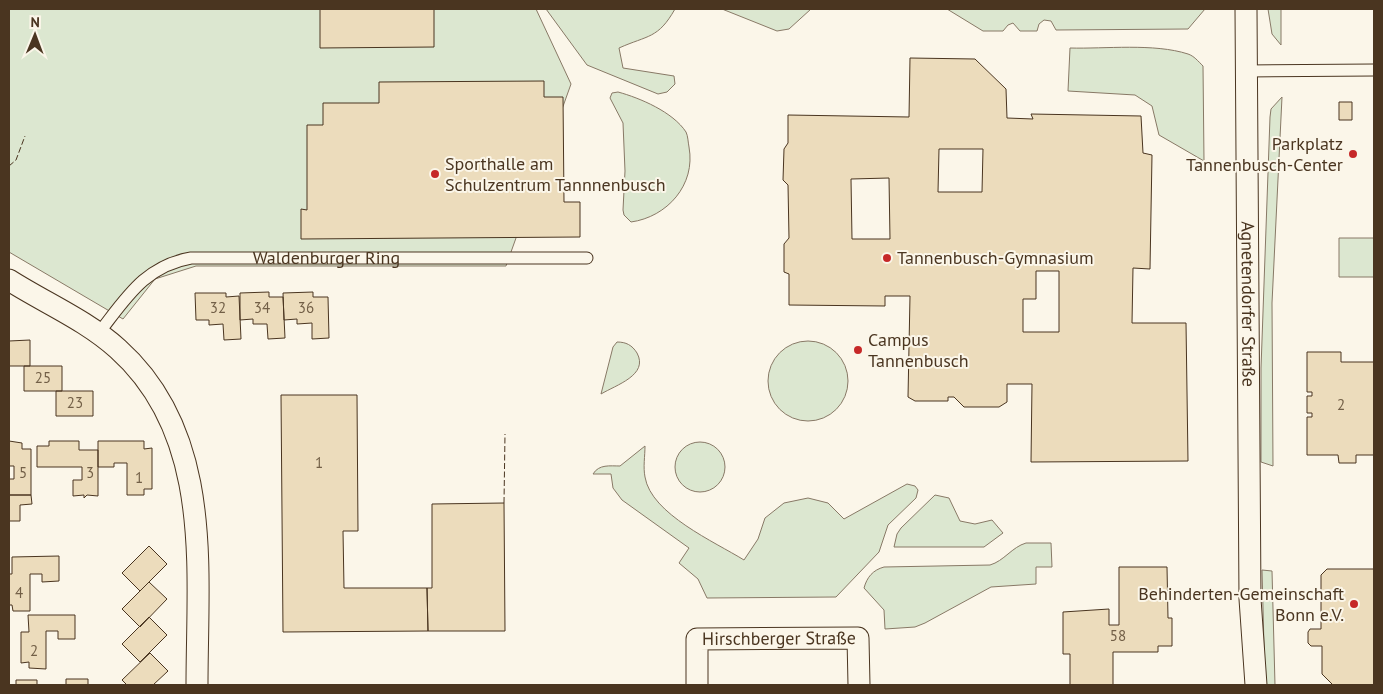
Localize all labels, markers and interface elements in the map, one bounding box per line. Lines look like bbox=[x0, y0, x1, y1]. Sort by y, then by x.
north arrow bbox=[10, 10, 60, 60]
text: N bbox=[30, 13, 40, 31]
place label: Parkplatz Tannenbusch-Center bbox=[1186, 132, 1343, 176]
marker: Parkplatz Tannenbusch-Center bbox=[1347, 148, 1359, 160]
place label: Sporthalle am Schulzentrum Tannnenbusch bbox=[445, 152, 666, 196]
marker: Sporthalle am Schulzentrum Tannnenbusch bbox=[429, 168, 441, 180]
street label: Agnetendorfer Straße bbox=[1236, 221, 1261, 387]
street label: Waldenburger Ring bbox=[253, 246, 400, 269]
place label: Tannenbusch-Gymnasium bbox=[897, 246, 1094, 269]
marker: Tannenbusch-Gymnasium bbox=[881, 252, 893, 264]
house number: 32 bbox=[210, 298, 226, 317]
house number: 34 bbox=[254, 298, 270, 317]
house number: 36 bbox=[298, 298, 314, 317]
place label: Campus Tannenbusch bbox=[868, 328, 969, 372]
marker: Campus Tannenbusch bbox=[852, 344, 864, 356]
house number: 25 bbox=[35, 368, 51, 387]
house number: 23 bbox=[67, 393, 83, 412]
house number: 2 bbox=[1337, 395, 1345, 414]
house number: 1 bbox=[315, 453, 323, 472]
house number: 5 bbox=[19, 463, 27, 482]
house number: 3 bbox=[86, 463, 94, 482]
house number: 1 bbox=[135, 468, 143, 487]
place label: Behinderten-Gemeinschaft Bonn e.V. bbox=[1138, 582, 1344, 626]
house number: 4 bbox=[15, 583, 23, 602]
marker: Behinderten-Gemeinschaft Bonn e.V. bbox=[1348, 598, 1360, 610]
street label: Hirschberger Straße bbox=[702, 626, 856, 650]
house number: 58 bbox=[1110, 626, 1126, 645]
house number: 2 bbox=[30, 641, 38, 660]

